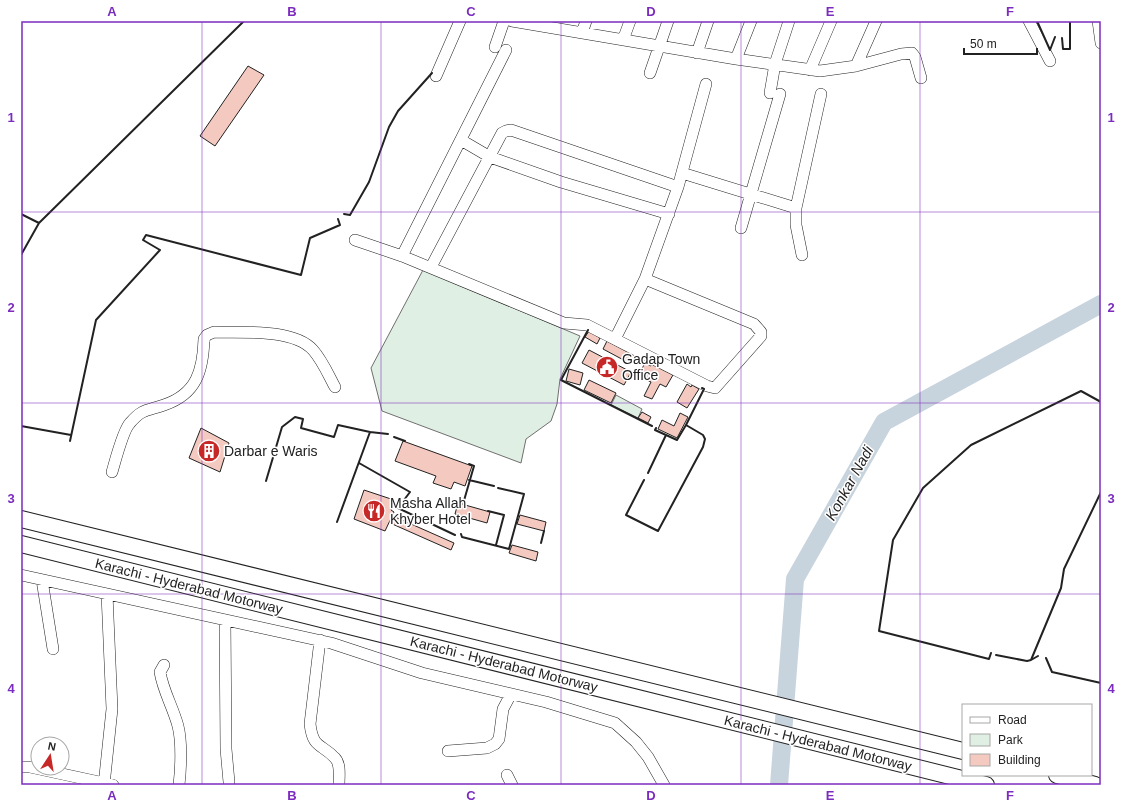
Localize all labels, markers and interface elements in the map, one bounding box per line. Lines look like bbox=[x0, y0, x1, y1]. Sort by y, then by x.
text: A bbox=[107, 4, 117, 19]
text: B bbox=[287, 4, 297, 19]
text: C bbox=[466, 4, 476, 19]
text: D bbox=[646, 4, 656, 19]
text: E bbox=[826, 4, 835, 19]
text: F bbox=[1006, 4, 1014, 19]
scale bar bbox=[964, 30, 1037, 56]
text: 50 m bbox=[970, 37, 997, 51]
text: 1 bbox=[7, 110, 15, 125]
text: 1 bbox=[1107, 110, 1115, 125]
text: 2 bbox=[7, 300, 15, 315]
text: 2 bbox=[1107, 300, 1115, 315]
place label: Gadap Town Office bbox=[622, 351, 700, 383]
public building icon: Gadap Town Office bbox=[594, 354, 620, 380]
building icon: Darbar e Waris bbox=[196, 438, 222, 464]
water label: Konkar Nadi bbox=[822, 442, 877, 523]
place label: Darbar e Waris bbox=[224, 443, 318, 459]
text: 3 bbox=[7, 491, 15, 506]
text: 3 bbox=[1107, 491, 1115, 506]
place label: Masha Allah Khyber Hotel bbox=[390, 495, 471, 527]
restaurant icon: Masha Allah Khyber Hotel bbox=[361, 498, 387, 524]
street label: Karachi - Hyderabad Motorway bbox=[93, 555, 285, 617]
street label: Karachi - Hyderabad Motorway bbox=[408, 633, 600, 695]
text: 4 bbox=[7, 681, 15, 696]
text: 4 bbox=[1107, 681, 1115, 696]
legend bbox=[962, 704, 1092, 776]
street label: Karachi - Hyderabad Motorway bbox=[722, 712, 914, 774]
text: Road bbox=[998, 713, 1027, 727]
text: Park bbox=[998, 733, 1024, 747]
north arrow bbox=[30, 736, 70, 776]
text: N bbox=[47, 740, 57, 753]
text: Building bbox=[998, 753, 1041, 767]
text: A bbox=[107, 788, 117, 803]
text: B bbox=[287, 788, 297, 803]
text: C bbox=[466, 788, 476, 803]
text: D bbox=[646, 788, 656, 803]
text: E bbox=[826, 788, 835, 803]
text: F bbox=[1006, 788, 1014, 803]

